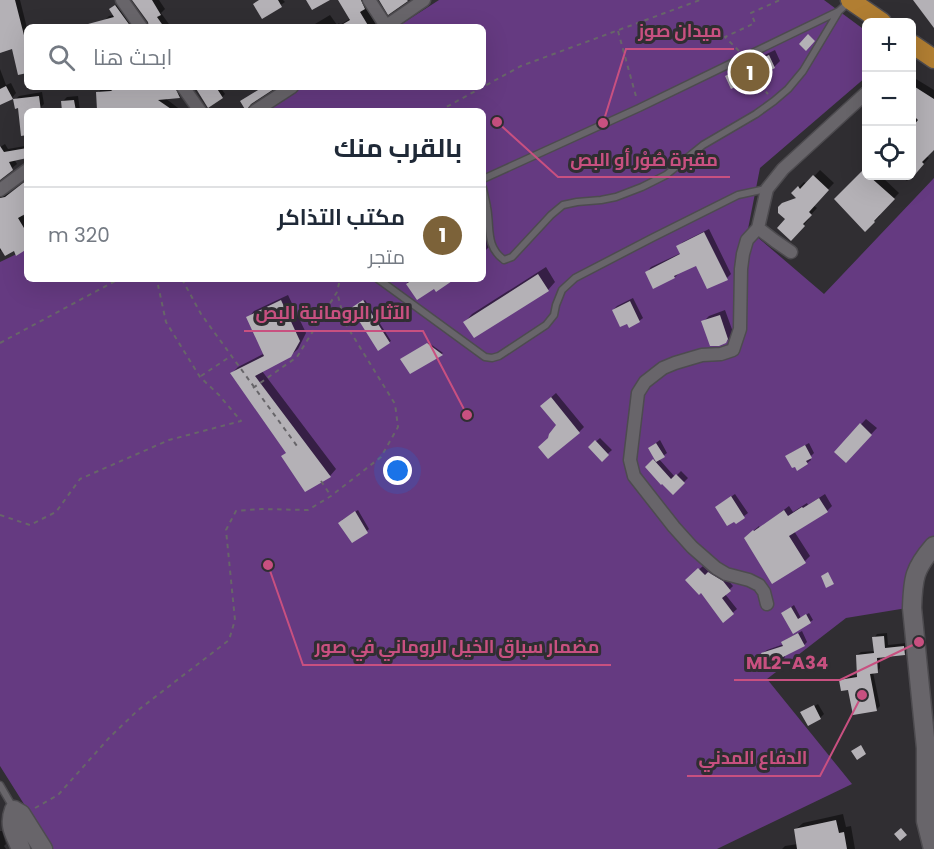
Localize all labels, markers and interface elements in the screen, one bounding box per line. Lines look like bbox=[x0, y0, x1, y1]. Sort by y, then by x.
callout: ميدان صوز bbox=[626, 13, 734, 49]
text: ميدان صوز bbox=[637, 18, 722, 43]
map controls bbox=[862, 18, 916, 180]
button: + bbox=[862, 18, 916, 72]
search box bbox=[24, 24, 486, 90]
icon: search bbox=[45, 41, 78, 74]
text: ابحث هنا bbox=[93, 42, 172, 73]
pin: 1 bbox=[730, 50, 770, 94]
button: − bbox=[862, 72, 916, 126]
button: locate bbox=[862, 126, 916, 180]
text: بالقرب منك bbox=[334, 130, 462, 166]
callout: مقبرة صُوْر أو البص bbox=[558, 141, 730, 177]
text: مقبرة صُوْر أو البص bbox=[570, 147, 718, 172]
text: مكتب التذاكر bbox=[277, 202, 405, 233]
text: 320 m bbox=[48, 221, 110, 249]
text: 1 bbox=[439, 221, 446, 249]
text: متجر bbox=[368, 243, 405, 271]
callout: الآثار الرومانية البص bbox=[244, 295, 423, 331]
text: الآثار الرومانية البص bbox=[256, 300, 410, 325]
your location bbox=[383, 456, 412, 485]
callout: مضمار سباق الخيل الروماني في صور bbox=[303, 629, 611, 665]
text: مضمار سباق الخيل الروماني في صور bbox=[314, 634, 599, 662]
callout: ML2-A34 bbox=[734, 644, 840, 680]
text: ML2-A34 bbox=[746, 650, 828, 675]
callout: الدفاع المدني bbox=[687, 740, 820, 776]
text: الدفاع المدني bbox=[699, 745, 808, 773]

